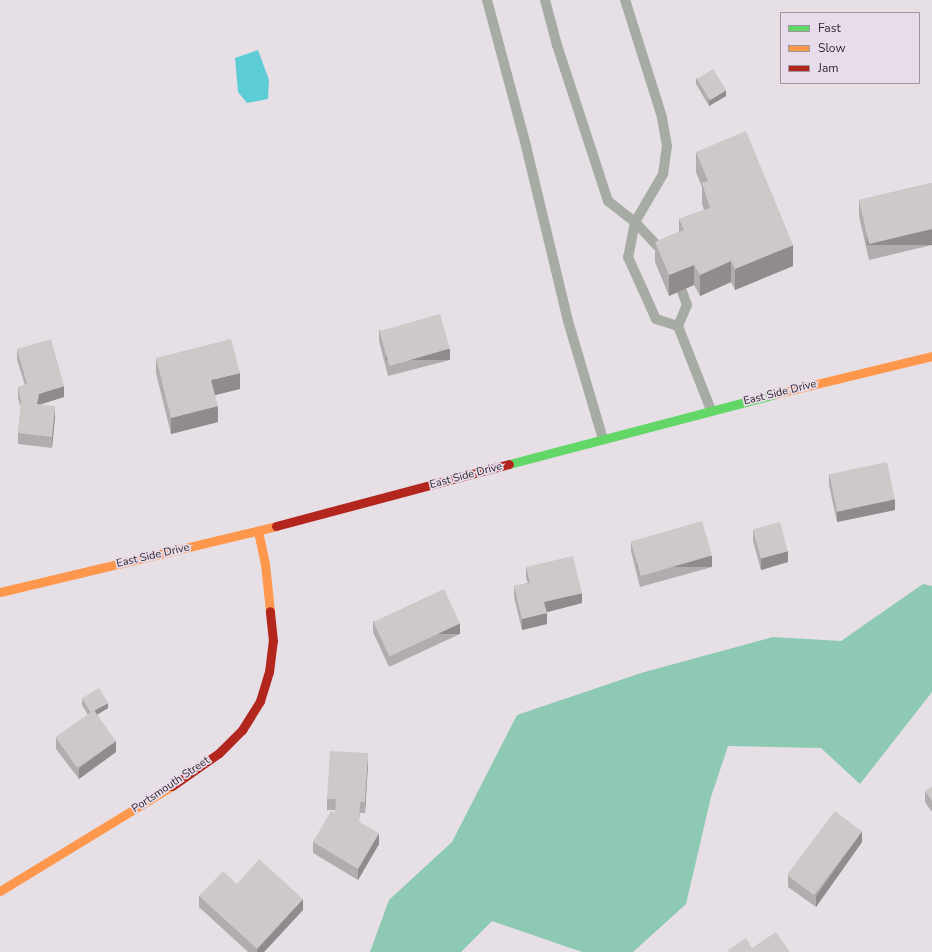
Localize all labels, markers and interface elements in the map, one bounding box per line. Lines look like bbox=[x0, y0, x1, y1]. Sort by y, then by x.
legend bbox=[780, 12, 920, 84]
text: Fast bbox=[818, 20, 841, 36]
text: Slow bbox=[818, 40, 846, 56]
text: Jam bbox=[818, 60, 839, 76]
street label: East Side Drive bbox=[742, 378, 818, 408]
street label: East Side Drive bbox=[428, 460, 504, 492]
street label: East Side Drive bbox=[115, 541, 191, 571]
street label: Portsmouth Street bbox=[130, 754, 212, 816]

